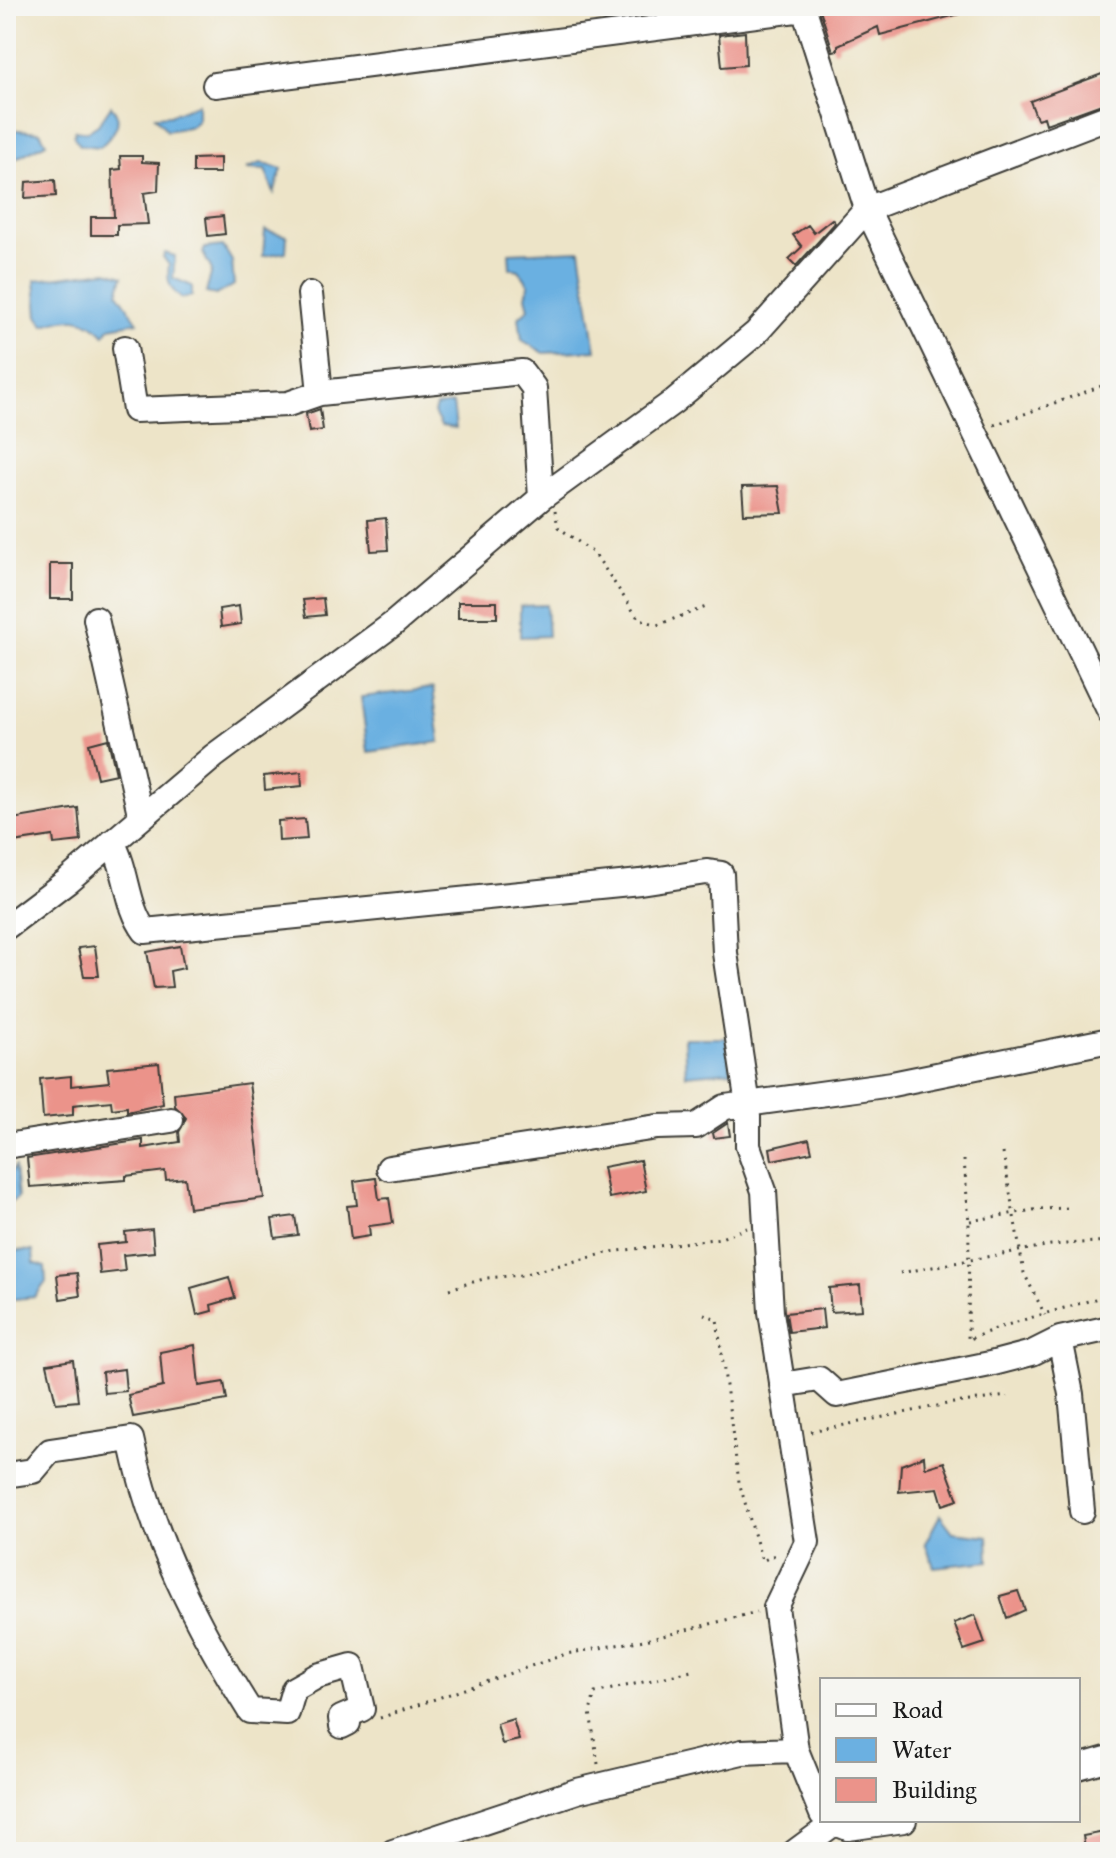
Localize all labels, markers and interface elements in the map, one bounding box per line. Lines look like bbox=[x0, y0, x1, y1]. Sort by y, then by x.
legend bbox=[820, 1678, 1080, 1822]
text: Road bbox=[892, 1695, 943, 1725]
text: Water bbox=[892, 1735, 951, 1765]
text: Building bbox=[892, 1775, 977, 1805]

